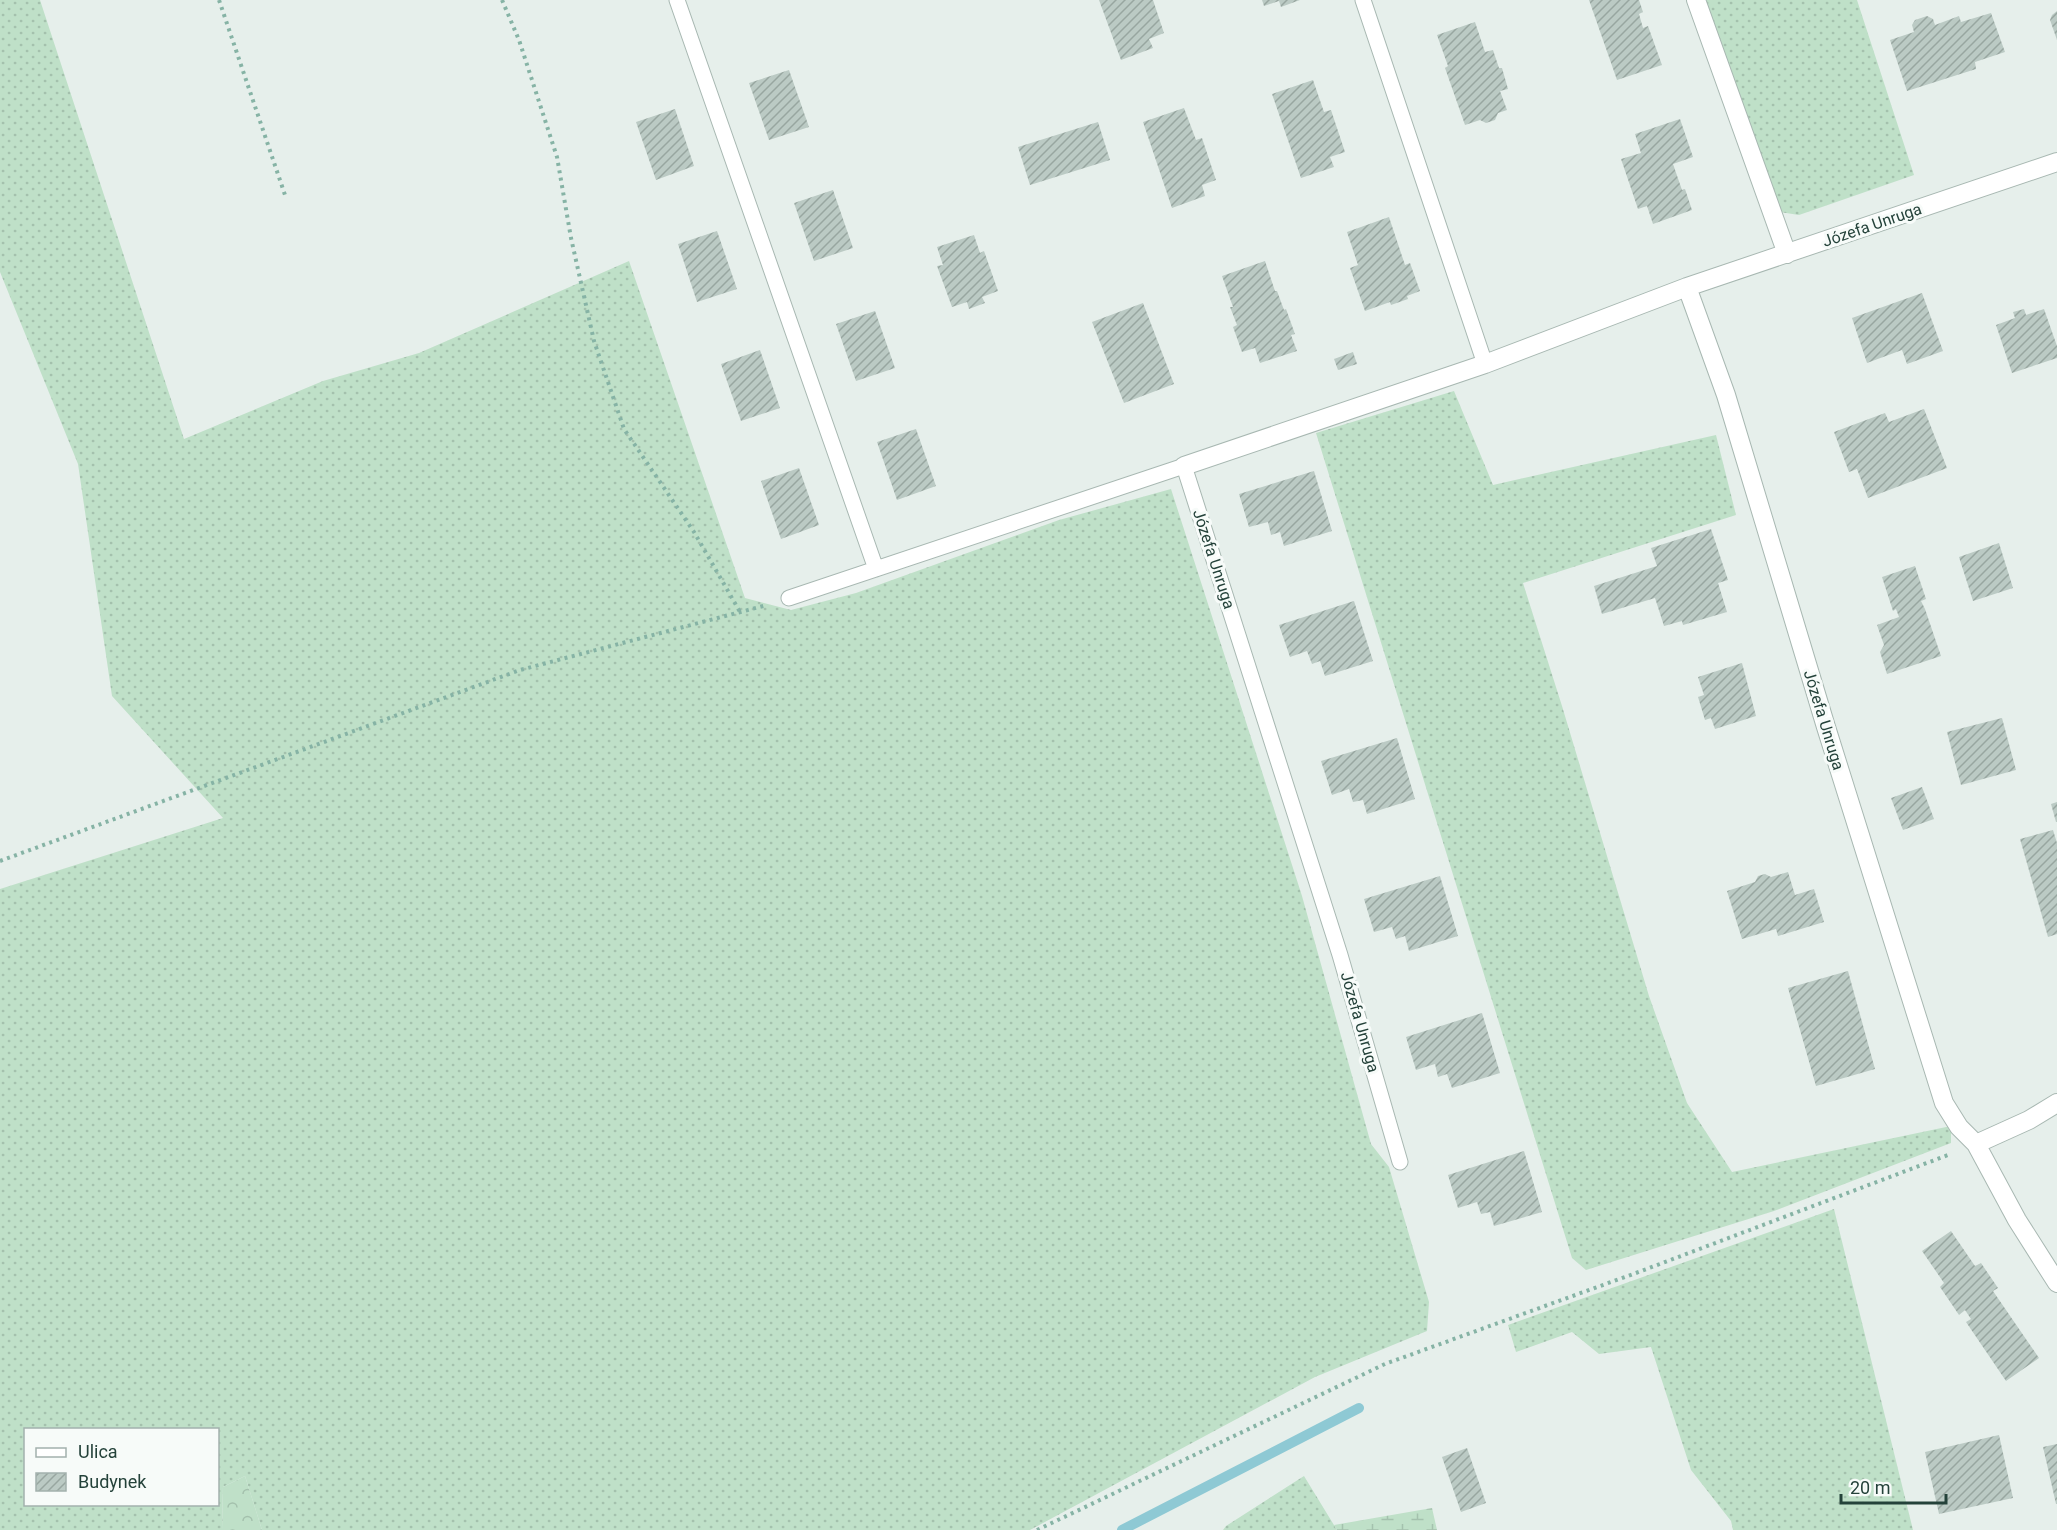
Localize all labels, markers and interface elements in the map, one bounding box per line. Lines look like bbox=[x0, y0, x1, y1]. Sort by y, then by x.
street label: Józefa Unruga bbox=[1820, 199, 1924, 251]
street label: Józefa Unruga bbox=[1189, 507, 1239, 611]
street label: Józefa Unruga bbox=[1800, 668, 1848, 772]
street label: Józefa Unruga bbox=[1337, 970, 1383, 1074]
legend bbox=[24, 1428, 219, 1506]
text: Ulica bbox=[78, 1441, 118, 1462]
scale bar bbox=[1841, 1467, 1946, 1505]
text: Budynek bbox=[78, 1471, 147, 1492]
text: 20 m bbox=[1850, 1477, 1890, 1498]

